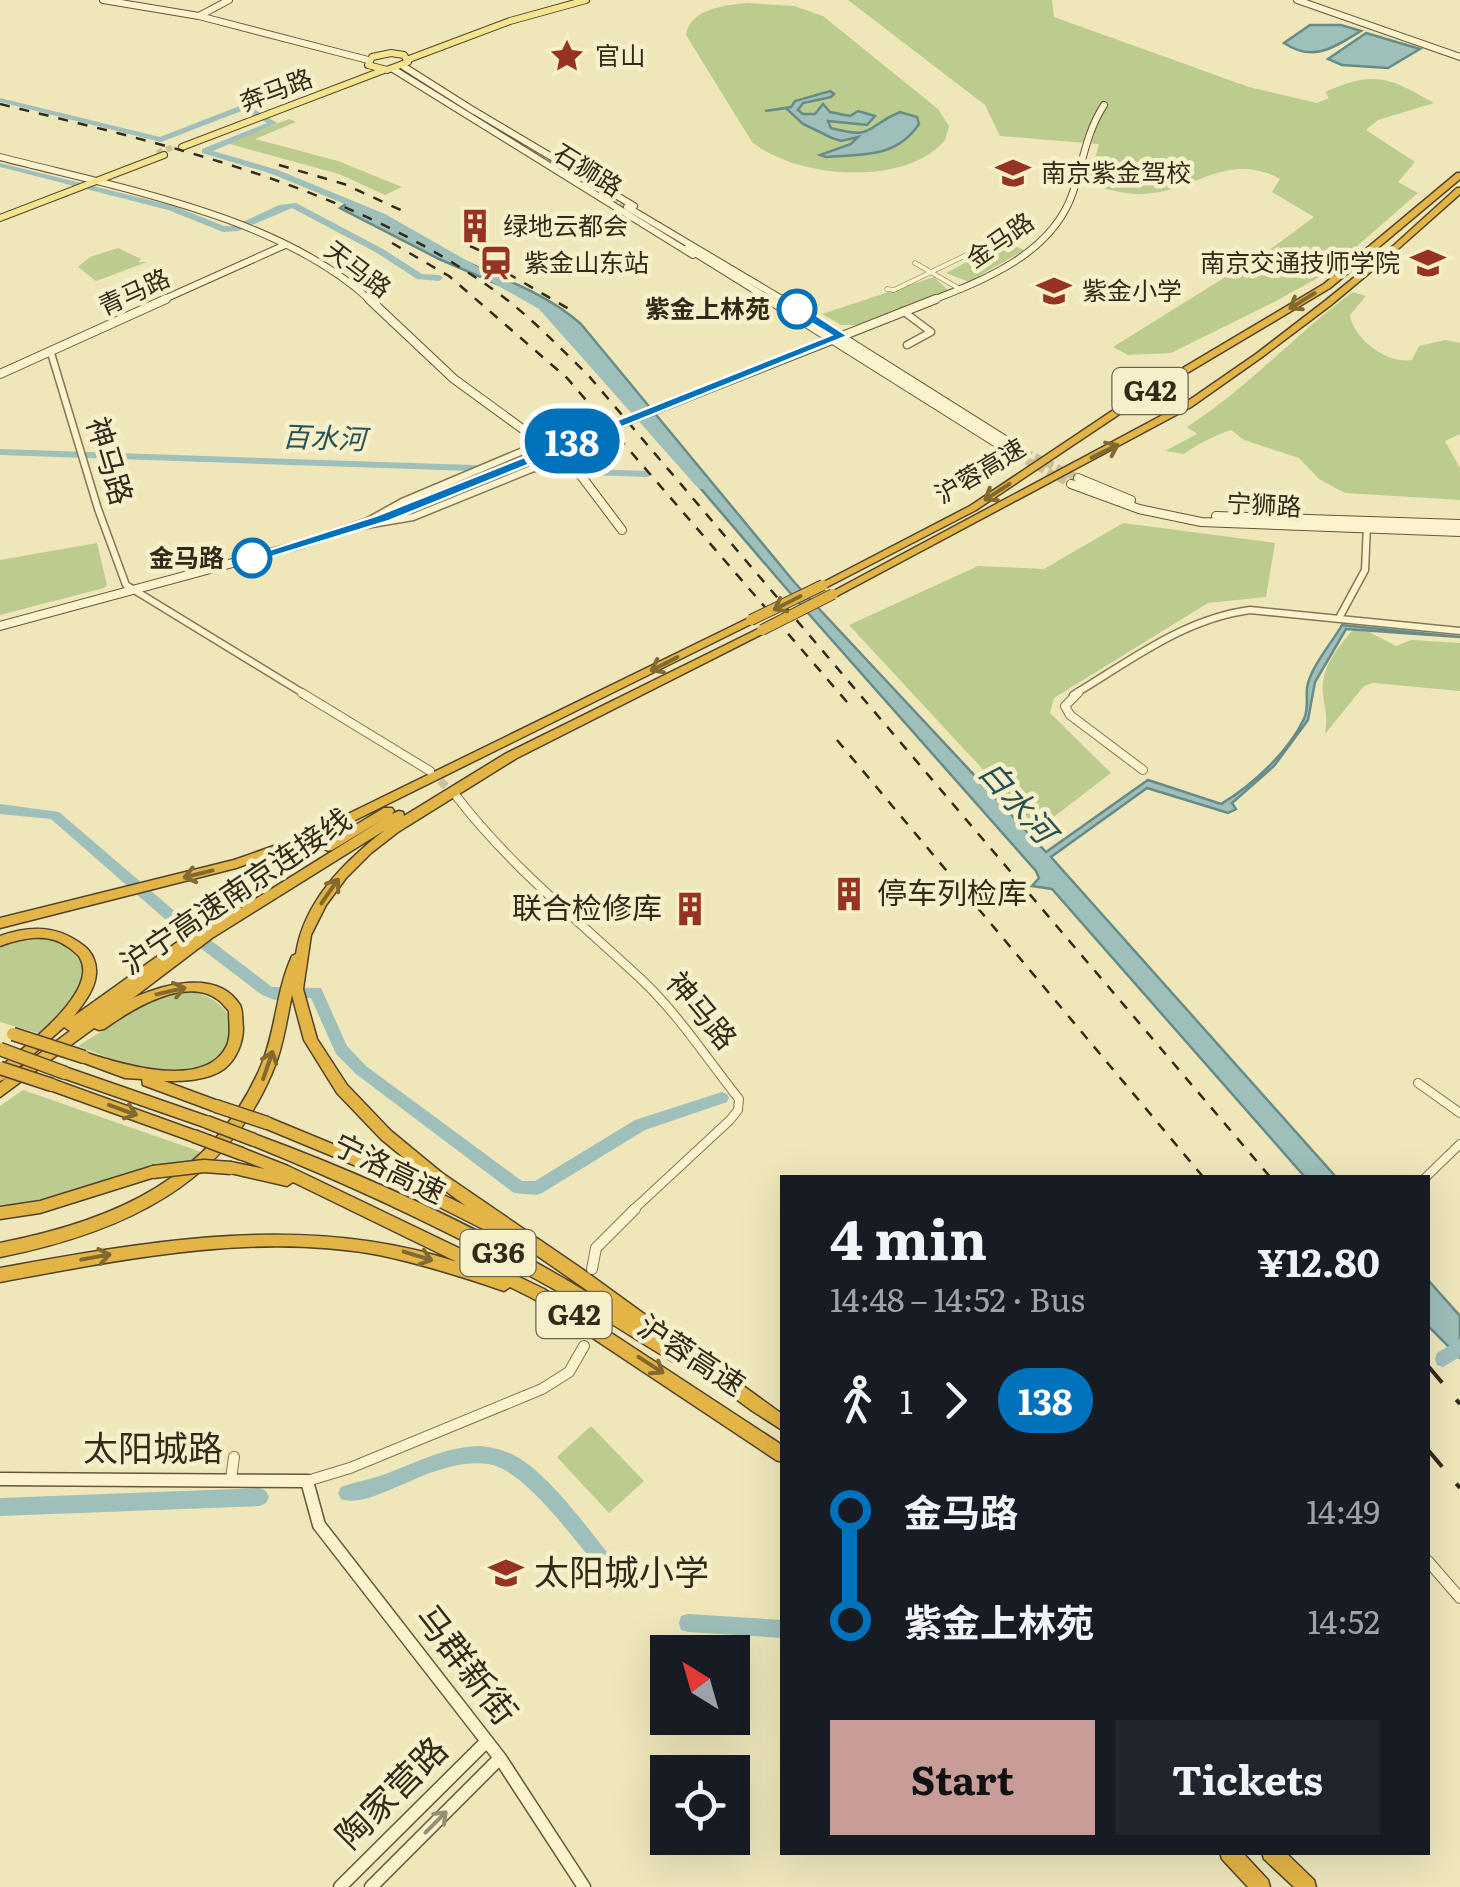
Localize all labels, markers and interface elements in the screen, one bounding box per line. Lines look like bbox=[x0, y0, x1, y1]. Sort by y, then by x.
place label: 官山 bbox=[595, 36, 645, 73]
place icon: 官山 bbox=[548, 37, 586, 75]
street label: 奔马路 bbox=[234, 58, 317, 119]
street label: 石狮路 bbox=[547, 133, 630, 204]
place label: 南京紫金驾校 bbox=[1041, 153, 1191, 190]
school or university icon: 南京紫金驾校 bbox=[994, 154, 1032, 192]
street label: 金马路 bbox=[958, 202, 1040, 275]
place label: 绿地云都会 bbox=[503, 206, 628, 243]
building icon: 绿地云都会 bbox=[456, 207, 494, 245]
street label: 天马路 bbox=[318, 230, 400, 305]
place label: 紫金山东站 bbox=[524, 243, 649, 280]
place label: 南京交通技师学院 bbox=[1200, 243, 1400, 280]
station icon: 紫金山东站 bbox=[477, 244, 515, 282]
school or university icon: 南京交通技师学院 bbox=[1409, 244, 1447, 282]
street label: 青马路 bbox=[92, 258, 175, 323]
place label: 紫金小学 bbox=[1082, 271, 1182, 308]
school or university icon: 紫金小学 bbox=[1035, 272, 1073, 310]
place label: 紫金上林苑 bbox=[645, 289, 770, 326]
marker: 紫金上林苑 bbox=[778, 290, 816, 328]
one-way arrow bbox=[1289, 291, 1317, 312]
road number: G42 bbox=[1112, 368, 1188, 414]
line badge: 138 bbox=[514, 408, 630, 474]
street label: 神马路 bbox=[78, 411, 146, 510]
water label: 百水河 bbox=[281, 414, 372, 459]
text: 138 bbox=[545, 415, 599, 467]
street label: 沪蓉高速 bbox=[927, 428, 1032, 511]
one-way arrow bbox=[1090, 441, 1119, 460]
one-way arrow bbox=[984, 482, 1012, 503]
street label: 宁狮路 bbox=[1226, 483, 1303, 524]
place label: 金马路 bbox=[149, 538, 224, 575]
marker: 金马路 bbox=[233, 539, 271, 577]
one-way arrow bbox=[773, 594, 803, 613]
one-way arrow bbox=[650, 655, 680, 674]
water label: 白水河 bbox=[970, 748, 1073, 857]
street label: 沪宁高速南京连接线 bbox=[110, 796, 359, 983]
one-way arrow bbox=[183, 866, 215, 884]
place label: 停车列检库 bbox=[877, 869, 1027, 913]
building icon: 停车列检库 bbox=[830, 875, 868, 913]
one-way arrow bbox=[319, 878, 340, 905]
place label: 联合检修库 bbox=[512, 884, 662, 928]
building icon: 联合检修库 bbox=[671, 890, 709, 928]
street label: 神马路 bbox=[658, 960, 749, 1058]
one-way arrow bbox=[154, 981, 186, 999]
one-way arrow bbox=[260, 1050, 278, 1082]
one-way arrow bbox=[106, 1102, 137, 1120]
street label: 宁洛高速 bbox=[327, 1120, 454, 1212]
text: 4 min bbox=[830, 1195, 987, 1277]
road number: G36 bbox=[460, 1230, 536, 1276]
text: ¥12.80 bbox=[1257, 1232, 1380, 1289]
one-way arrow bbox=[79, 1247, 112, 1266]
one-way arrow bbox=[402, 1248, 433, 1266]
text: 14:48 – 14:52 · Bus bbox=[830, 1274, 1085, 1322]
road number: G42 bbox=[536, 1292, 612, 1338]
street label: 沪蓉高速 bbox=[630, 1302, 755, 1405]
one-way arrow bbox=[637, 1355, 665, 1376]
icon: walk bbox=[830, 1373, 885, 1428]
icon: forward bbox=[928, 1373, 983, 1428]
text: 138 bbox=[1018, 1374, 1073, 1426]
text: 1 bbox=[900, 1376, 913, 1424]
street label: 太阳城路 bbox=[83, 1420, 223, 1472]
text: 金马路 bbox=[904, 1482, 1018, 1539]
text: 14:49 bbox=[1306, 1486, 1380, 1534]
place label: 太阳城小学 bbox=[534, 1544, 709, 1596]
school or university icon: 太阳城小学 bbox=[487, 1554, 525, 1592]
street label: 马群新街 bbox=[405, 1592, 532, 1734]
text: 紫金上林苑 bbox=[904, 1592, 1094, 1649]
text: 14:52 bbox=[1308, 1596, 1380, 1644]
north arrow bbox=[650, 1635, 750, 1735]
map controls bbox=[650, 1635, 750, 1855]
button: Start bbox=[830, 1720, 1095, 1835]
button: Tickets bbox=[1115, 1720, 1380, 1835]
street label: 陶家营路 bbox=[322, 1723, 458, 1859]
button: locate bbox=[650, 1755, 750, 1855]
one-way arrow bbox=[423, 1811, 447, 1835]

